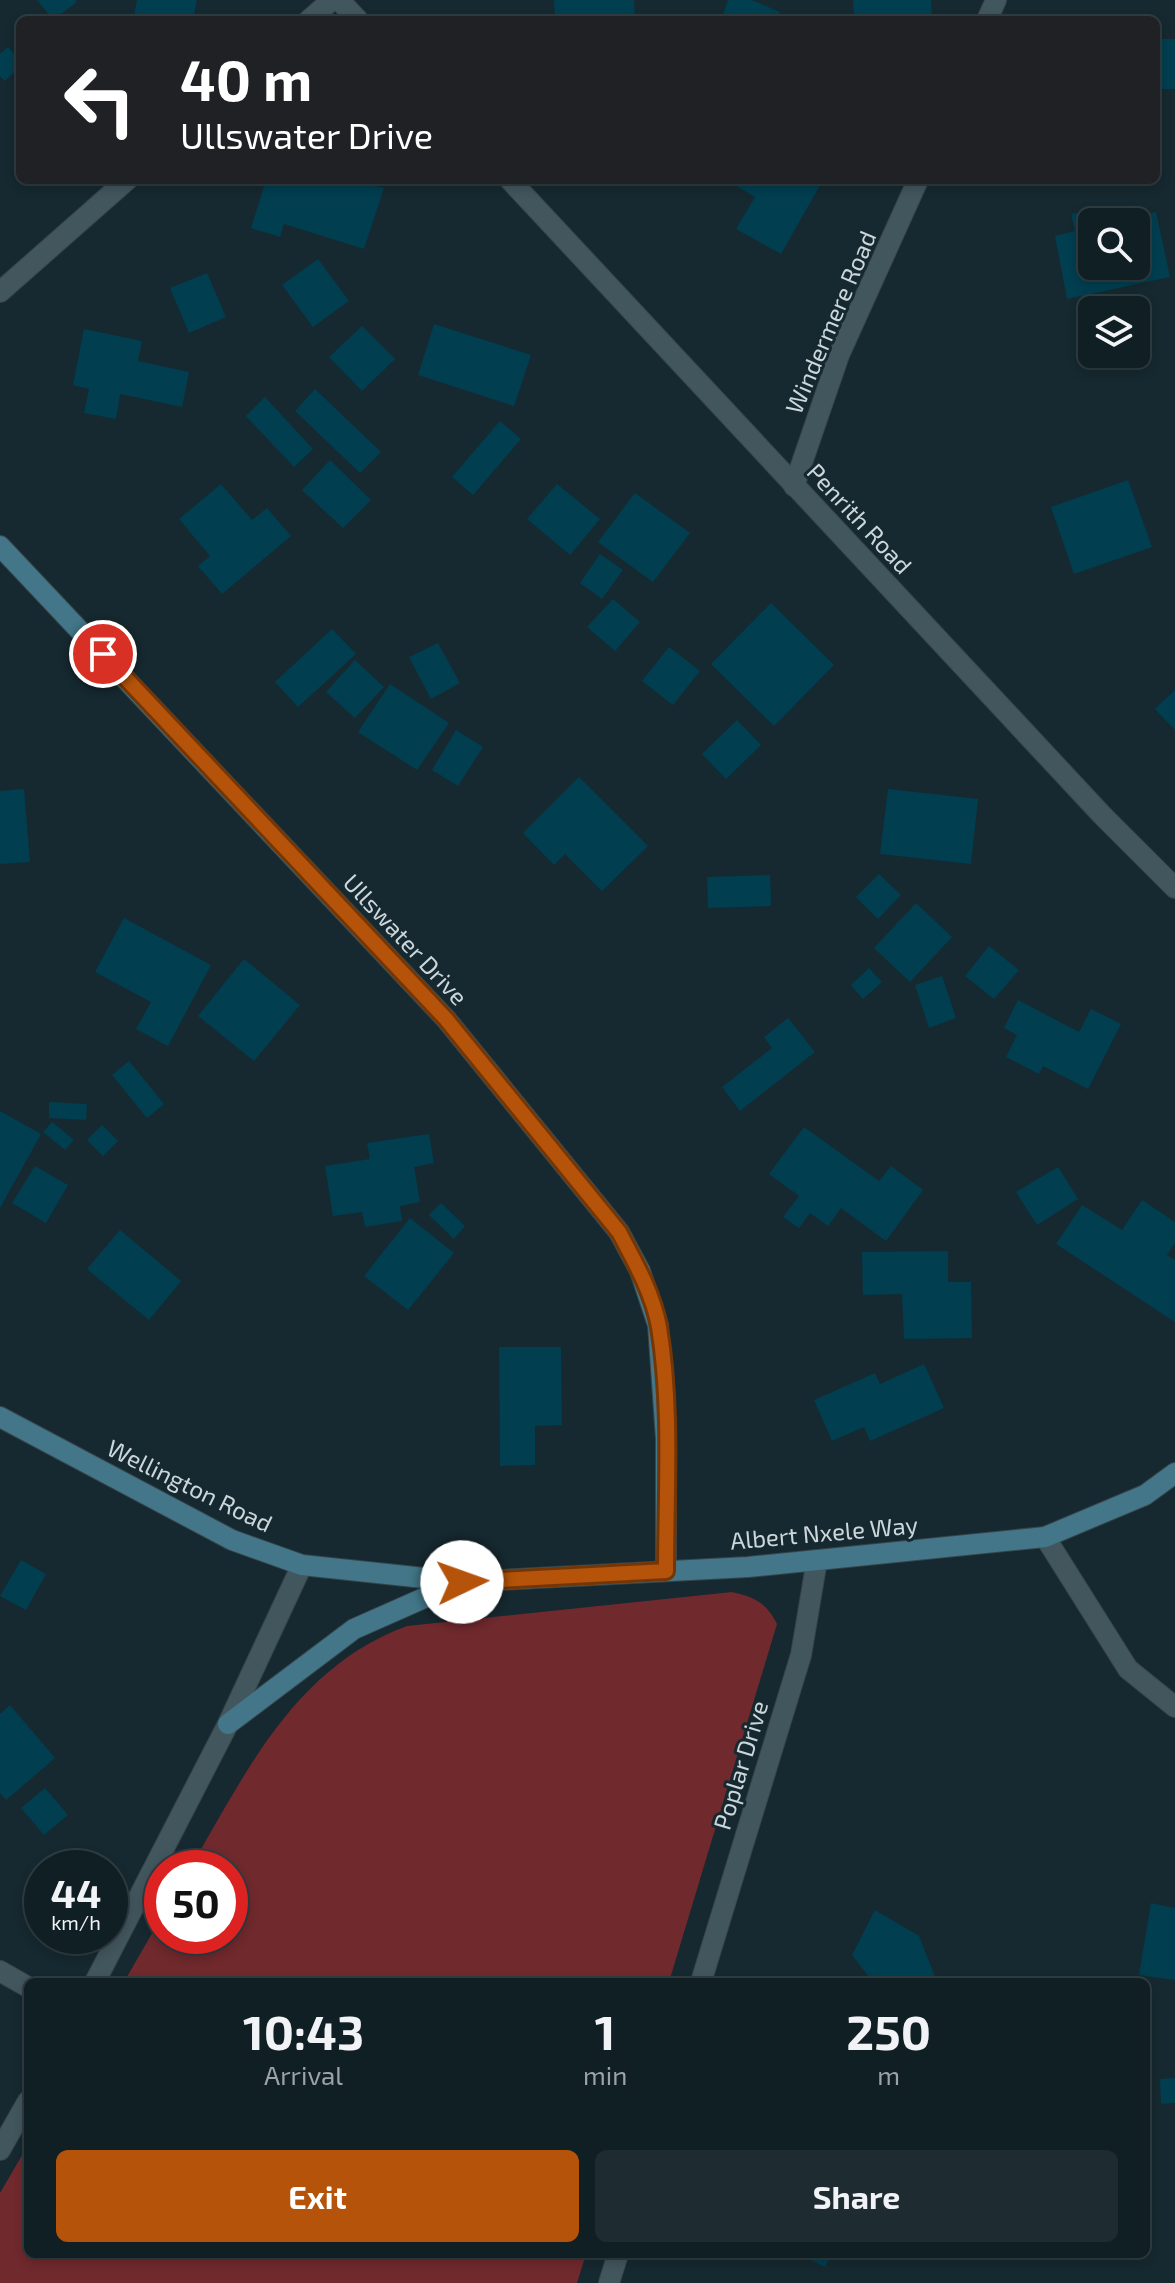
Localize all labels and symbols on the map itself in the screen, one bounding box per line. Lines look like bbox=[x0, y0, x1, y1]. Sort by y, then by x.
street label: Windermere Road bbox=[778, 226, 882, 418]
street label: Penrith Road bbox=[802, 457, 918, 579]
pin bbox=[69, 620, 137, 688]
street label: Ullswater Drive bbox=[338, 867, 474, 1011]
street label: Wellington Road bbox=[103, 1432, 277, 1538]
street label: Albert Nxele Way bbox=[729, 1509, 919, 1555]
position arrow bbox=[420, 1540, 504, 1624]
street label: Poplar Drive bbox=[707, 1697, 773, 1833]
speed limit sign: 50 bbox=[144, 1850, 248, 1954]

